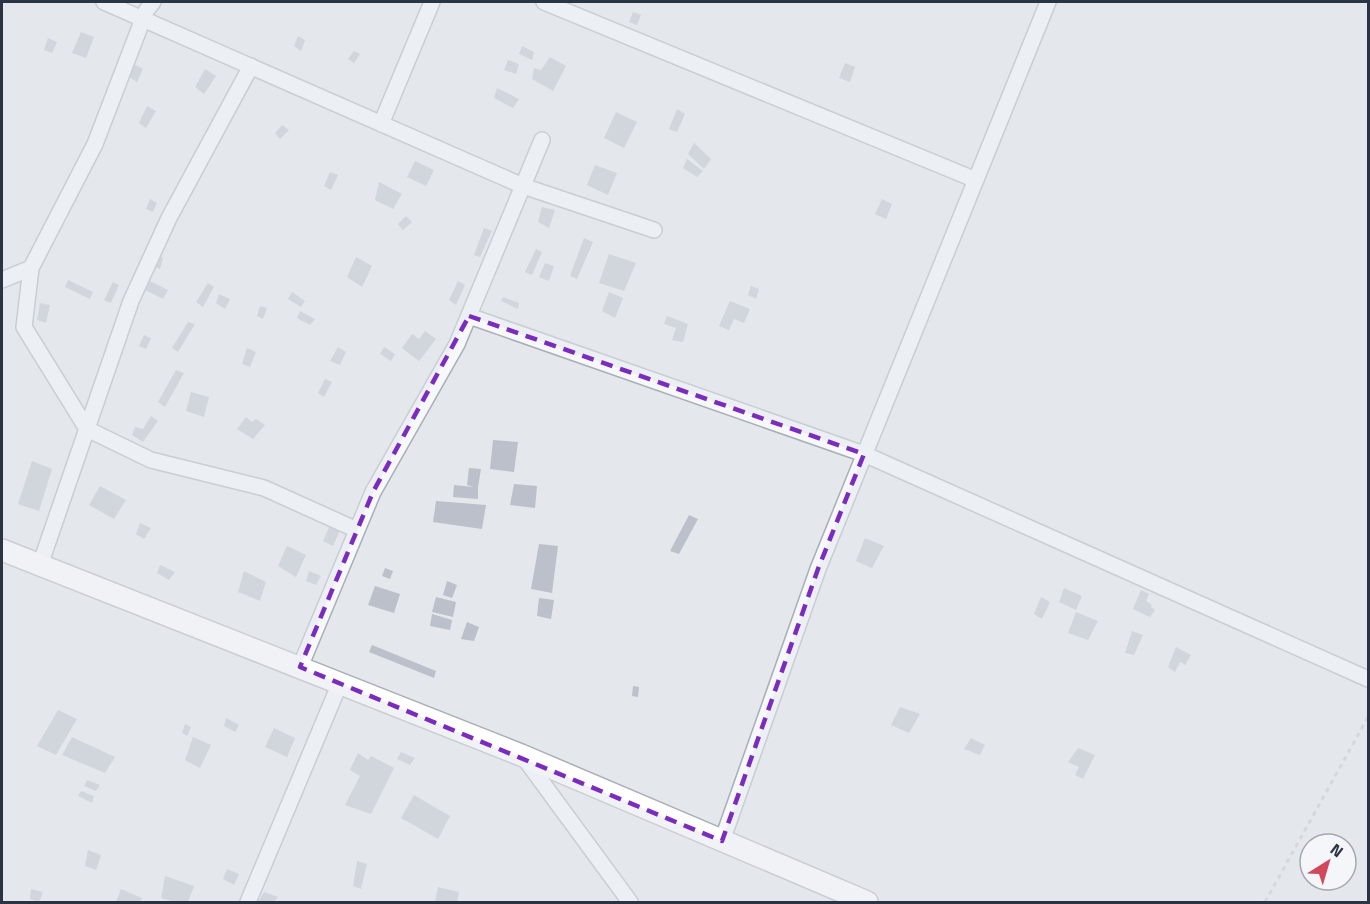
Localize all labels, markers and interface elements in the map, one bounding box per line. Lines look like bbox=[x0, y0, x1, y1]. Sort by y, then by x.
north arrow bbox=[1298, 832, 1358, 892]
text: N bbox=[1325, 837, 1349, 863]

